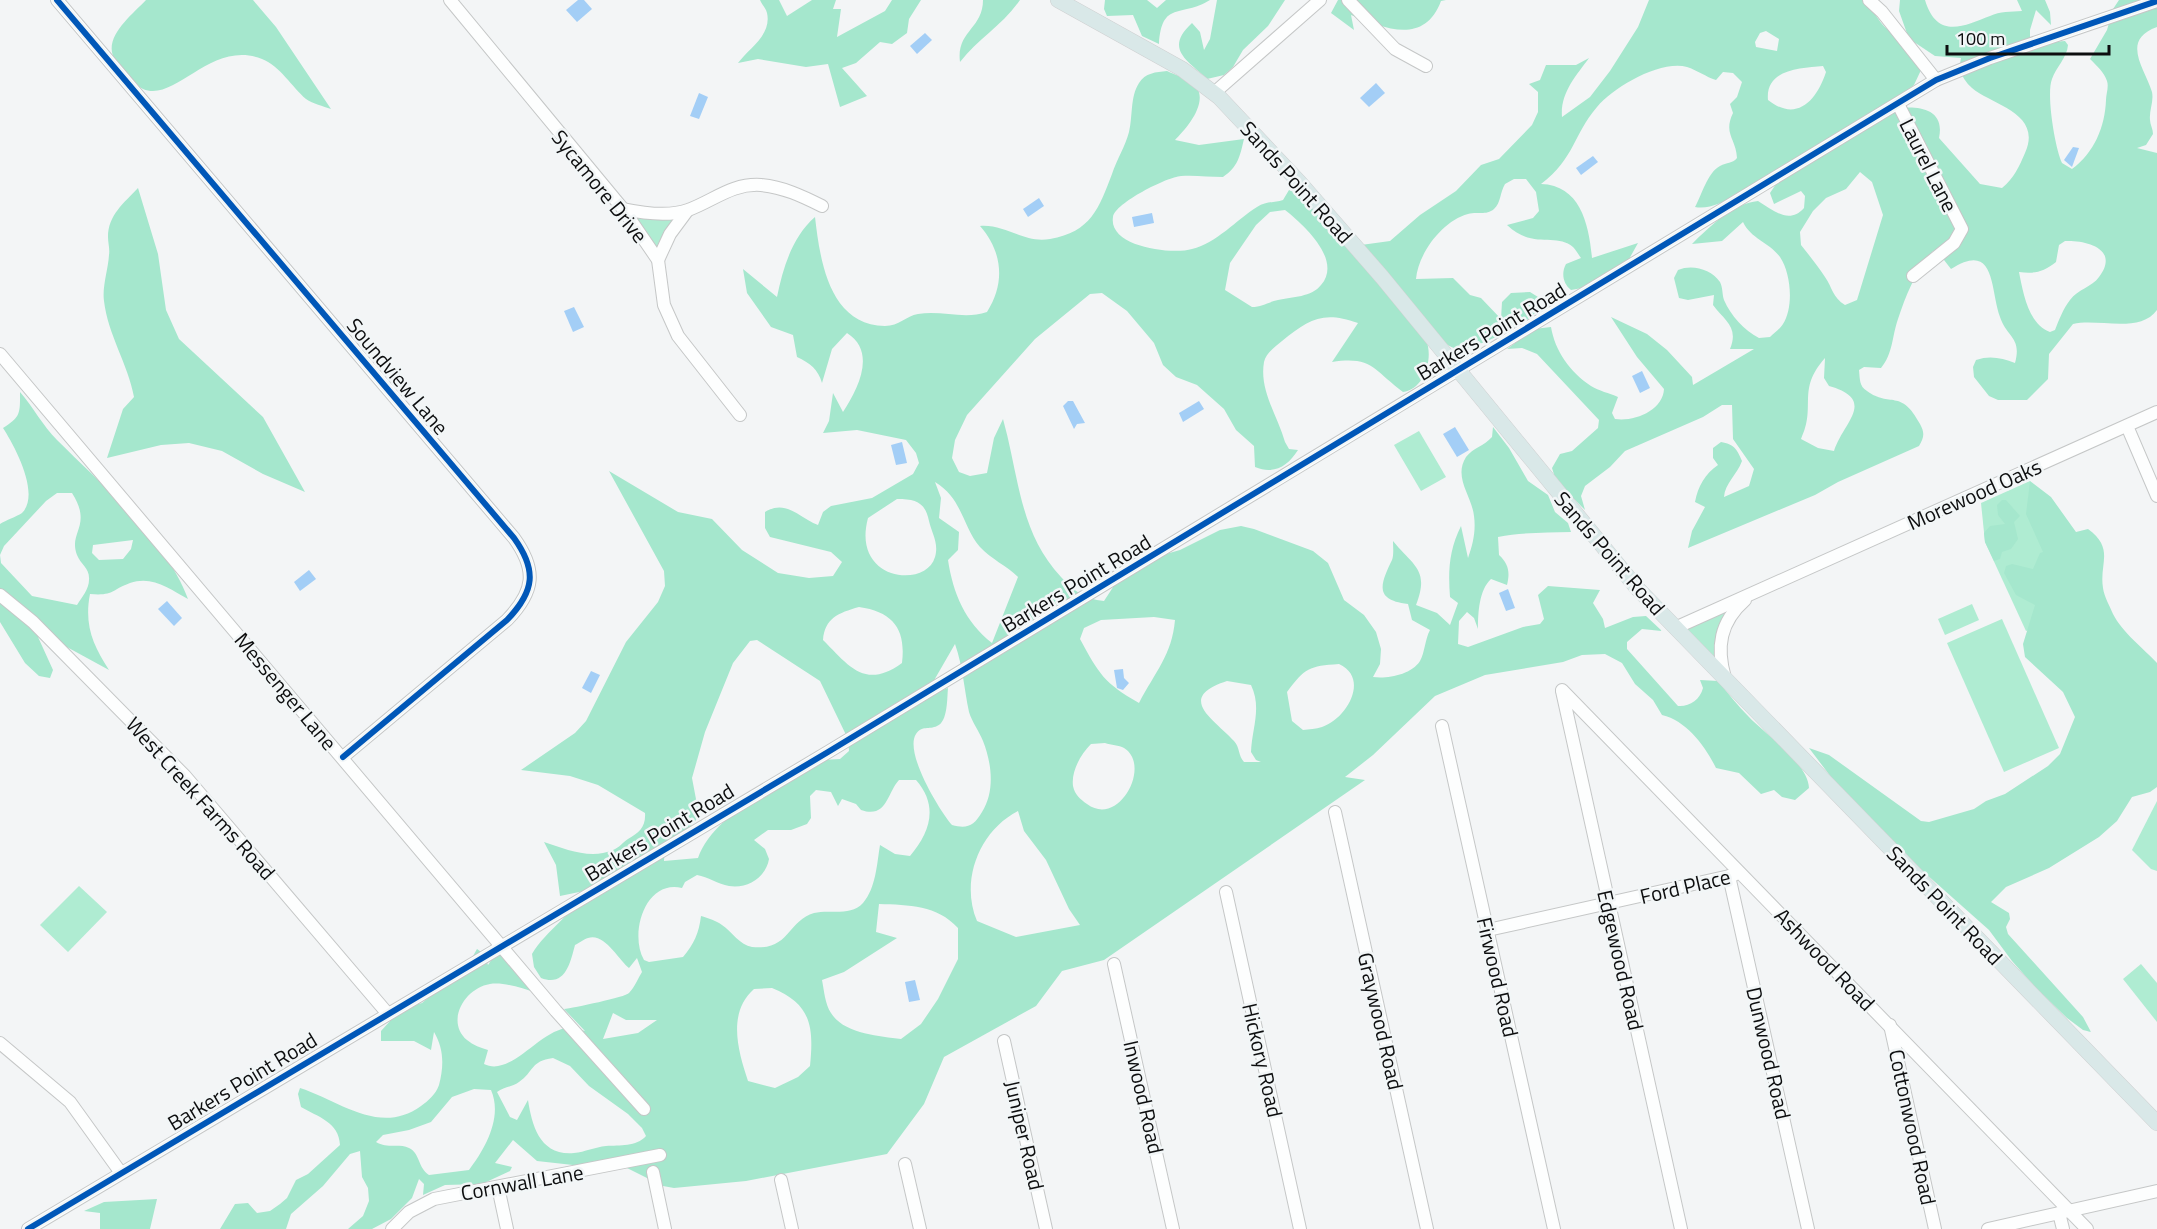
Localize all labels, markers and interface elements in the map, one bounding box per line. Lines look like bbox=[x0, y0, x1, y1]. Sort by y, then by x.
scale bar bbox=[1947, 18, 2109, 56]
text: 100 m bbox=[1956, 25, 2005, 52]
street label: Laurel Lane bbox=[1892, 113, 1966, 217]
street label: Sands Point Road bbox=[1233, 114, 1361, 250]
street label: Sycamore Drive bbox=[544, 122, 656, 250]
street label: Barkers Point Road bbox=[1410, 274, 1572, 388]
street label: Soundview Lane bbox=[339, 310, 457, 442]
street label: Morewood Oaks bbox=[1902, 450, 2046, 538]
street label: Sands Point Road bbox=[1547, 484, 1673, 622]
street label: Barkers Point Road bbox=[995, 526, 1157, 640]
street label: Messenger Lane bbox=[227, 625, 345, 757]
street label: West Creek Farms Road bbox=[119, 709, 283, 887]
street label: Barkers Point Road bbox=[578, 775, 740, 889]
street label: Sands Point Road bbox=[1880, 838, 2010, 972]
street label: Ford Place bbox=[1637, 860, 1733, 912]
street label: Edgewood Road bbox=[1589, 887, 1653, 1033]
street label: Ashwood Road bbox=[1767, 900, 1883, 1018]
street label: Firwood Road bbox=[1469, 914, 1527, 1040]
street label: Graywood Road bbox=[1350, 949, 1412, 1093]
street label: Dunwood Road bbox=[1738, 984, 1800, 1122]
street label: Hickory Road bbox=[1234, 1000, 1292, 1120]
street label: Barkers Point Road bbox=[161, 1024, 323, 1138]
street label: Inwood Road bbox=[1115, 1037, 1173, 1157]
street label: Cottonwood Road bbox=[1881, 1046, 1945, 1208]
street label: Juniper Road bbox=[997, 1077, 1053, 1193]
street label: Cornwall Lane bbox=[458, 1155, 586, 1209]

